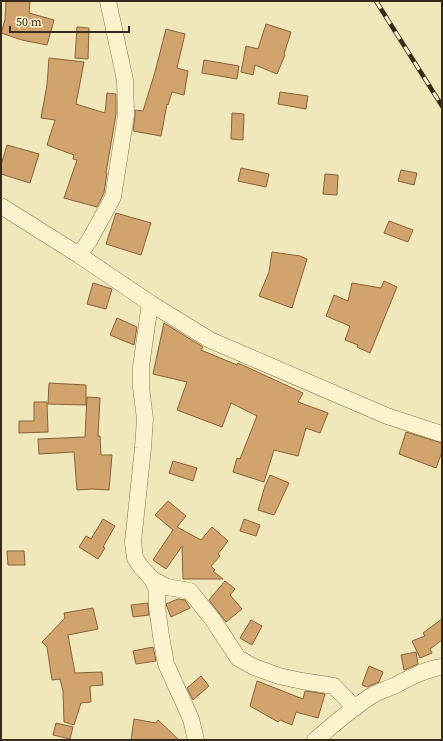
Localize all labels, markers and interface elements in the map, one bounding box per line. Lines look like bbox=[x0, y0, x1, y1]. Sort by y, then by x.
scale bar bbox=[10, 8, 129, 34]
text: 50 m bbox=[16, 14, 42, 30]

